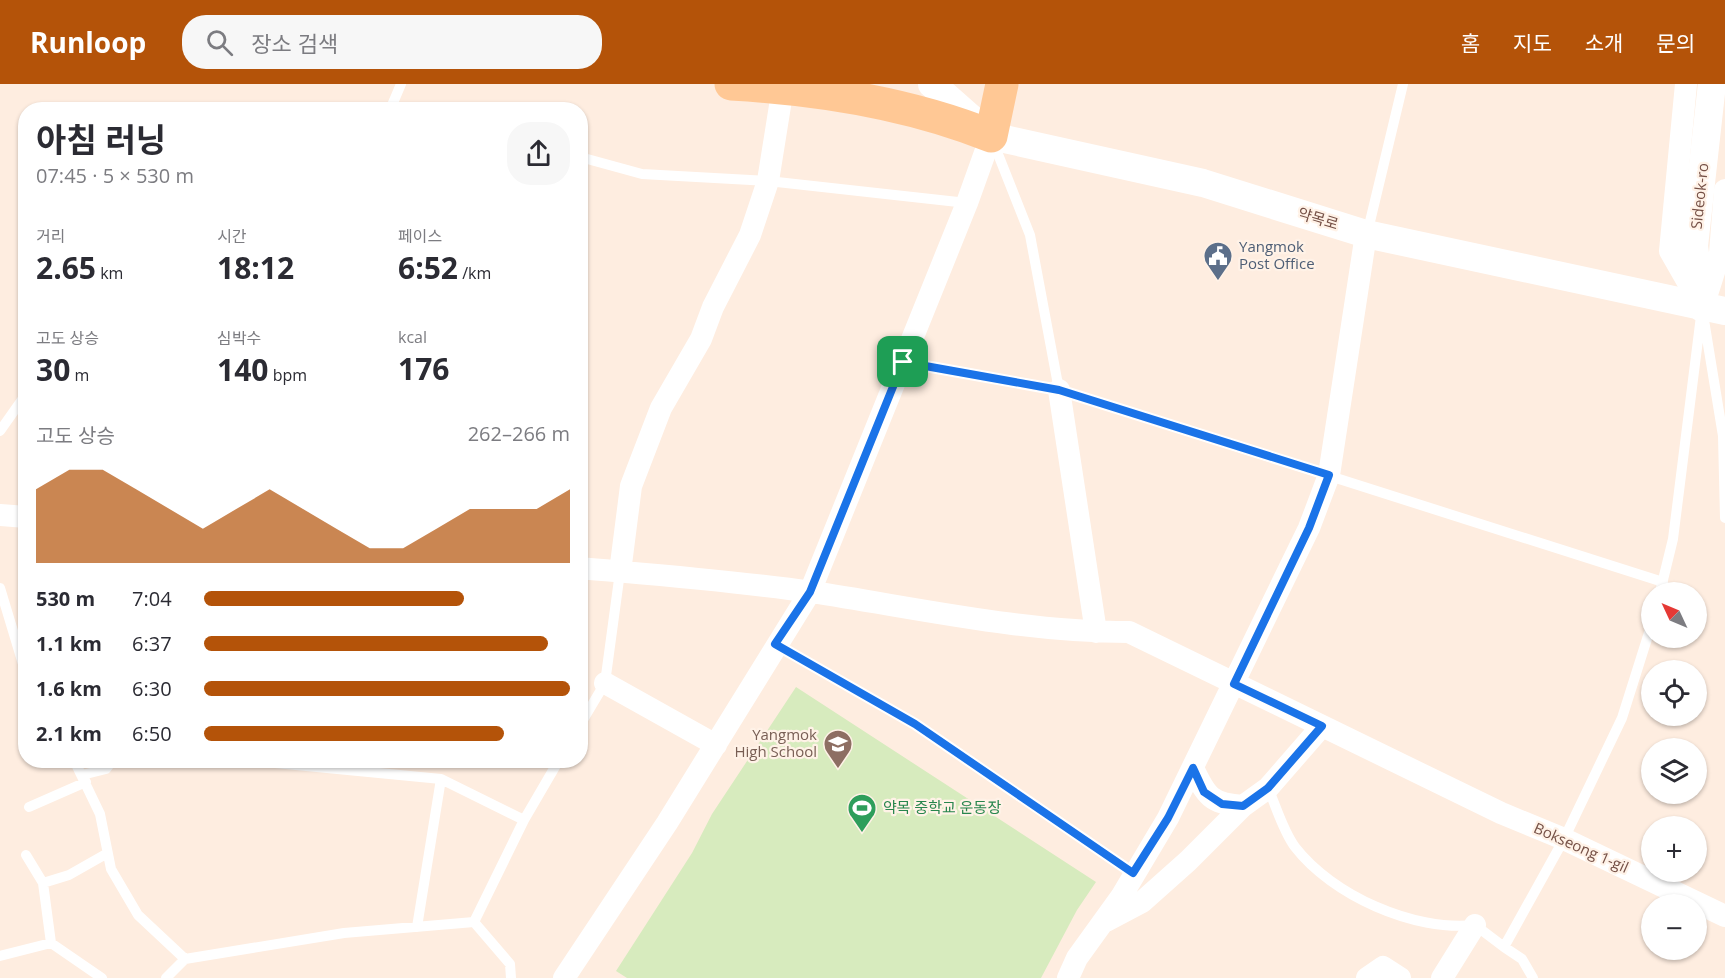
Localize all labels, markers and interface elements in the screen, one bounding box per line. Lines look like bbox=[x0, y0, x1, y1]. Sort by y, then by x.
search box bbox=[182, 15, 602, 69]
text: Runloop bbox=[30, 23, 146, 61]
icon: search bbox=[203, 26, 236, 59]
text: 장소 검색 bbox=[251, 28, 338, 58]
text: 홈 bbox=[1461, 29, 1480, 57]
text: 지도 bbox=[1513, 29, 1552, 57]
text: 소개 bbox=[1585, 29, 1623, 57]
text: 문의 bbox=[1656, 29, 1695, 57]
text: 아침 러닝 bbox=[36, 117, 166, 162]
button: share bbox=[507, 122, 570, 185]
text: 07:45 · 5 × 530 m bbox=[36, 162, 194, 189]
street label: Sideok-ro bbox=[1686, 162, 1712, 230]
street label: 약목로 bbox=[1296, 202, 1341, 234]
text: 거리 bbox=[36, 225, 65, 247]
text: 시간 bbox=[217, 225, 246, 247]
text: 페이스 bbox=[398, 225, 442, 247]
place label: Yangmok Post Office bbox=[1239, 236, 1315, 273]
public building icon: Yangmok Post Office bbox=[1202, 240, 1234, 282]
text: 2.65 bbox=[36, 247, 96, 288]
text: 18:12 bbox=[217, 247, 294, 288]
text: 6:52 bbox=[398, 247, 458, 288]
text: km bbox=[96, 262, 123, 284]
text: /km bbox=[458, 262, 491, 284]
text: kcal bbox=[398, 326, 427, 348]
text: 고도 상승 bbox=[36, 327, 99, 349]
text: 심박수 bbox=[217, 327, 261, 349]
pin bbox=[877, 336, 928, 387]
icon: arrive bbox=[886, 345, 919, 378]
text: 176 bbox=[398, 348, 449, 389]
text: 30 bbox=[36, 349, 70, 390]
text: 140 bbox=[217, 349, 268, 390]
text: m bbox=[70, 364, 89, 386]
text: bpm bbox=[268, 364, 307, 386]
text: 262–266 m bbox=[468, 420, 570, 447]
text: 고도 상승 bbox=[36, 422, 115, 449]
north arrow bbox=[1641, 582, 1707, 648]
map controls bbox=[1641, 582, 1707, 960]
text: 530 m bbox=[36, 585, 95, 612]
text: 7:04 bbox=[132, 585, 172, 612]
text: 1.1 km bbox=[36, 630, 102, 657]
text: 6:37 bbox=[132, 630, 172, 657]
button: locate bbox=[1641, 660, 1707, 726]
text: 1.6 km bbox=[36, 675, 102, 702]
text: 6:30 bbox=[132, 675, 172, 702]
text: 2.1 km bbox=[36, 720, 102, 747]
text: 6:50 bbox=[132, 720, 172, 747]
place label: Yangmok High School bbox=[734, 724, 817, 761]
school or university icon: Yangmok High School bbox=[822, 728, 854, 770]
button: layers bbox=[1641, 738, 1707, 804]
sports icon: 약목 중학교 운동장 bbox=[846, 792, 878, 834]
place label: 약목 중학교 운동장 bbox=[883, 797, 1001, 817]
button: + bbox=[1641, 816, 1707, 882]
street label: Bokseong 1-gil bbox=[1531, 817, 1632, 877]
button: − bbox=[1641, 894, 1707, 960]

